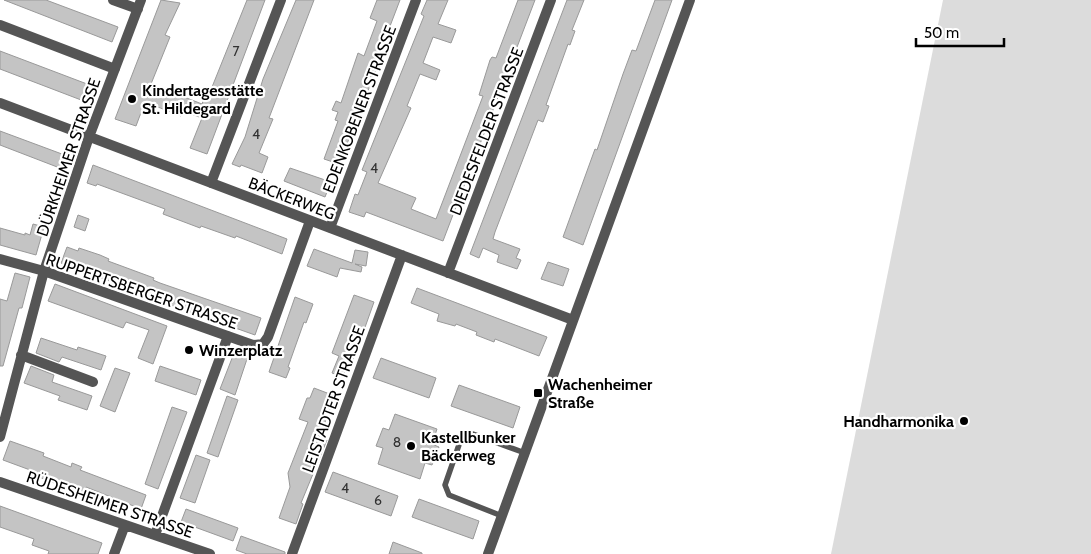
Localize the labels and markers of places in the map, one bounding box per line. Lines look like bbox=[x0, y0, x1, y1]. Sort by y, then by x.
place label: Kindertagesstätte St. Hildegard bbox=[142, 81, 264, 118]
marker: Kindertagesstätte St. Hildegard bbox=[126, 93, 138, 105]
place label: Winzerplatz bbox=[199, 341, 283, 360]
marker: Winzerplatz bbox=[183, 344, 195, 356]
place label: Wachenheimer Straße bbox=[548, 375, 653, 412]
marker: Wachenheimer Straße bbox=[532, 387, 544, 399]
place label: Handharmonika bbox=[843, 412, 954, 431]
marker: Handharmonika bbox=[958, 415, 970, 427]
place label: Kastellbunker Bäckerweg bbox=[421, 428, 516, 465]
marker: Kastellbunker Bäckerweg bbox=[405, 440, 417, 452]

